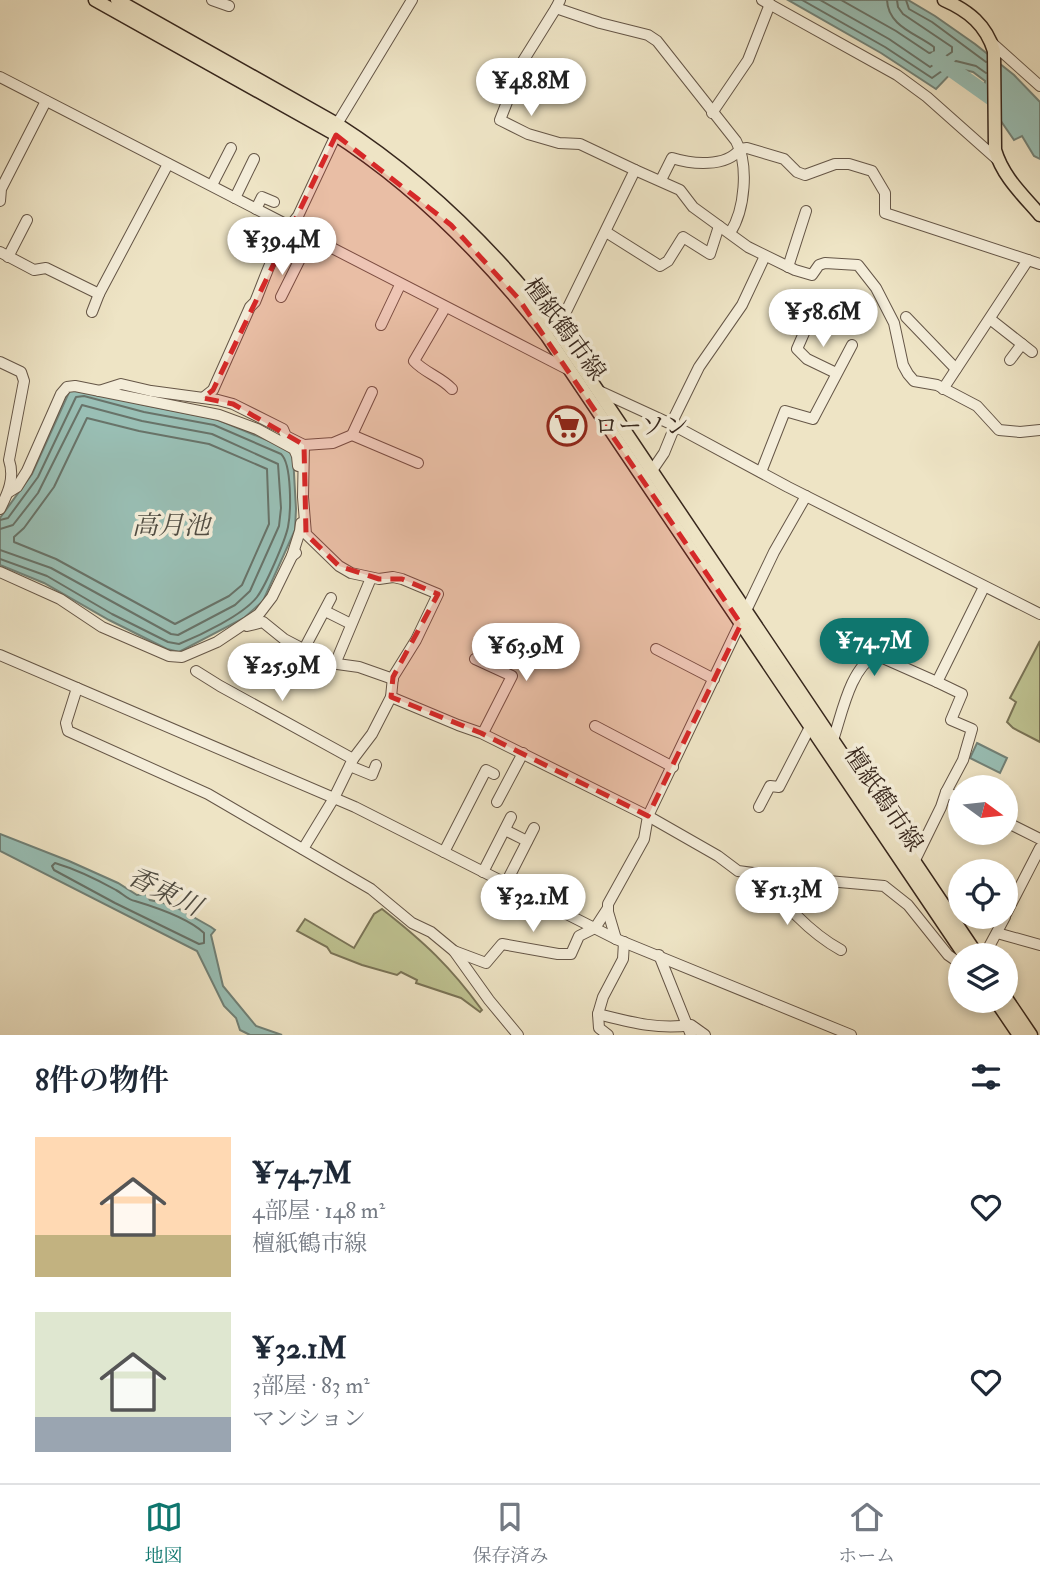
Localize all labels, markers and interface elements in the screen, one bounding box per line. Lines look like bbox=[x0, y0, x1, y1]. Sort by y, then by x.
pin: ¥48.8M bbox=[474, 58, 588, 118]
text: ¥48.8M bbox=[492, 66, 570, 95]
pin: ¥39.4M bbox=[225, 218, 339, 277]
text: ¥39.4M bbox=[243, 225, 321, 254]
street label: 檀紙鶴市線 bbox=[517, 272, 612, 387]
pin: ¥58.6M bbox=[766, 290, 880, 349]
text: ¥58.6M bbox=[785, 297, 861, 326]
supermarket icon: ローソン bbox=[546, 405, 588, 447]
place label: ローソン bbox=[594, 411, 689, 442]
water label: 高月池 bbox=[132, 510, 213, 542]
pin: ¥74.7M bbox=[817, 618, 931, 678]
pin: ¥63.9M bbox=[469, 624, 583, 683]
text: ¥74.7M bbox=[836, 626, 912, 655]
text: ¥63.9M bbox=[488, 631, 564, 660]
pin: ¥25.9M bbox=[225, 644, 339, 703]
text: ¥25.9M bbox=[243, 651, 321, 680]
street label: 檀紙鶴市線 bbox=[837, 741, 930, 858]
north arrow bbox=[948, 775, 1018, 845]
map controls bbox=[948, 775, 1018, 1013]
button: locate bbox=[948, 859, 1018, 929]
water label: 香東川 bbox=[122, 860, 209, 925]
pin: ¥51.3M bbox=[730, 867, 844, 927]
pin: ¥32.1M bbox=[476, 874, 590, 934]
text: ¥51.3M bbox=[751, 875, 823, 904]
text: ¥32.1M bbox=[497, 882, 569, 911]
button: layers bbox=[948, 943, 1018, 1013]
icon: filters bbox=[967, 1058, 1005, 1096]
text: 8件の物件 bbox=[35, 1062, 169, 1099]
text: ¥74.7M bbox=[252, 1155, 352, 1192]
icon: home bbox=[91, 1165, 175, 1249]
icon: heart bbox=[967, 1188, 1005, 1226]
text: 4部屋 · 148 m² bbox=[252, 1196, 385, 1225]
text: 檀紙鶴市線 bbox=[252, 1229, 367, 1258]
text: ¥32.1M bbox=[252, 1330, 347, 1367]
icon: home bbox=[91, 1340, 175, 1424]
icon: heart bbox=[967, 1363, 1005, 1401]
text: 3部屋 · 83 m² bbox=[252, 1371, 370, 1400]
text: マンション bbox=[252, 1404, 366, 1433]
tab: 地図 bbox=[145, 1498, 183, 1568]
tab: 保存済み bbox=[472, 1498, 548, 1568]
tab: ホーム bbox=[838, 1498, 895, 1568]

